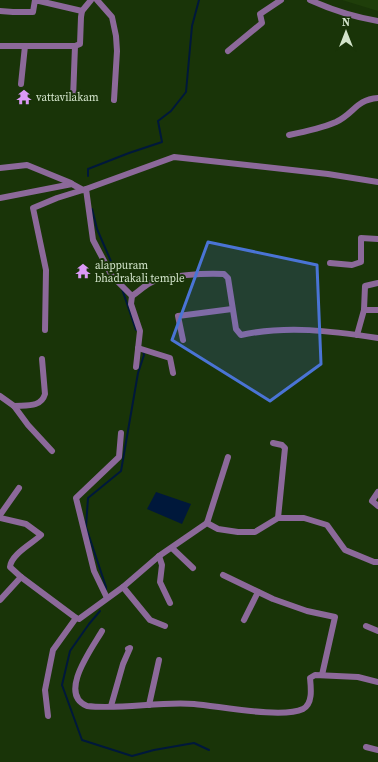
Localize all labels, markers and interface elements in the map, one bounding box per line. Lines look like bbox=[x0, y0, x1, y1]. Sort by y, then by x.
north arrow bbox=[326, 12, 366, 52]
text: N bbox=[342, 15, 350, 30]
temple icon: vattavilakam bbox=[15, 88, 33, 106]
place label: vattavilakam bbox=[36, 90, 99, 105]
place label: alappuram bhadrakali temple bbox=[95, 258, 185, 286]
temple icon: alappuram bhadrakali temple bbox=[74, 262, 92, 280]

